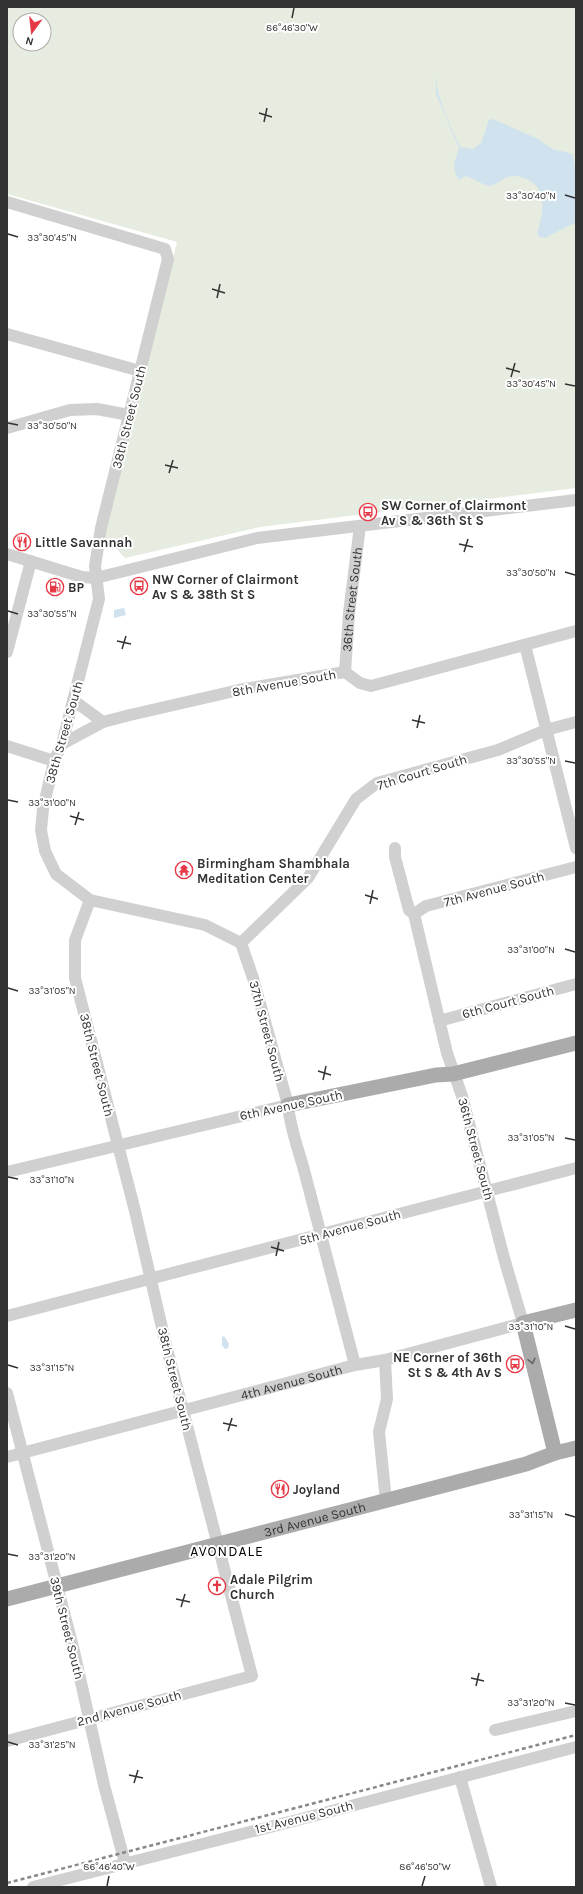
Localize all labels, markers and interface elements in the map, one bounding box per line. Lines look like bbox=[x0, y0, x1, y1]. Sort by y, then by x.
north arrow bbox=[12, 12, 52, 52]
text: 86°46'30"W bbox=[266, 22, 318, 34]
text: N bbox=[24, 34, 35, 48]
text: 33°30'40"N bbox=[506, 190, 556, 202]
text: 33°30'45"N bbox=[27, 232, 77, 244]
street label: 38th Street South bbox=[109, 364, 149, 470]
text: 33°30'45"N bbox=[506, 378, 556, 390]
text: 33°30'50"N bbox=[27, 420, 77, 432]
place label: SW Corner of Clairmont Av S & 36th St S bbox=[381, 498, 526, 528]
bus stop icon: SW Corner of Clairmont Av S & 36th St S bbox=[358, 502, 378, 522]
restaurant icon: Little Savannah bbox=[12, 532, 32, 552]
place label: Little Savannah bbox=[35, 535, 132, 550]
street label: 36th Street South bbox=[339, 546, 365, 652]
text: 33°30'50"N bbox=[506, 567, 556, 579]
place label: NW Corner of Clairmont Av S & 38th St S bbox=[152, 572, 299, 602]
bus stop icon: NW Corner of Clairmont Av S & 38th St S bbox=[129, 576, 149, 596]
fuel station icon: BP bbox=[45, 577, 65, 597]
place label: BP bbox=[68, 580, 84, 595]
text: 33°30'55"N bbox=[27, 608, 77, 620]
street label: 8th Avenue South bbox=[231, 666, 337, 700]
street label: 38th Street South bbox=[42, 679, 86, 785]
street label: 7th Court South bbox=[375, 751, 469, 793]
text: 33°30'55"N bbox=[506, 755, 556, 767]
text: 33°31'00"N bbox=[28, 797, 76, 809]
place label: Birmingham Shambhala Meditation Center bbox=[197, 856, 350, 886]
temple icon: Birmingham Shambhala Meditation Center bbox=[174, 860, 194, 880]
street label: 7th Avenue South bbox=[442, 868, 546, 910]
text: 33°31'00"N bbox=[507, 944, 555, 956]
street label: 37th Street South bbox=[246, 979, 288, 1083]
street label: 6th Court South bbox=[460, 983, 556, 1021]
text: 33°31'05"N bbox=[28, 985, 76, 997]
street label: 38th Street South bbox=[77, 1012, 117, 1118]
street label: 6th Avenue South bbox=[238, 1087, 344, 1123]
street label: 36th Street South bbox=[455, 1096, 497, 1202]
text: 33°31'05"N bbox=[507, 1132, 555, 1144]
text: 33°31'10"N bbox=[30, 1174, 74, 1186]
street label: 5th Avenue South bbox=[298, 1206, 402, 1248]
text: 33°31'10"N bbox=[509, 1321, 553, 1333]
street label: 38th Street South bbox=[155, 1326, 195, 1432]
place label: NE Corner of 36th St S & 4th Av S bbox=[393, 1350, 502, 1380]
bus stop icon: NE Corner of 36th St S & 4th Av S bbox=[505, 1354, 525, 1374]
one-way arrow bbox=[528, 1358, 536, 1364]
street label: 4th Avenue South bbox=[239, 1361, 344, 1402]
text: 33°31'15"N bbox=[30, 1362, 74, 1374]
restaurant icon: Joyland bbox=[270, 1479, 290, 1499]
place label: Joyland bbox=[293, 1482, 340, 1497]
street label: 3rd Avenue South bbox=[262, 1499, 367, 1539]
text: 33°31'15"N bbox=[509, 1509, 553, 1521]
district label: AVONDALE bbox=[190, 1543, 264, 1560]
text: 33°31'20"N bbox=[28, 1551, 76, 1563]
place label: Adale Pilgrim Church bbox=[230, 1572, 313, 1602]
street label: 39th Street South bbox=[47, 1575, 87, 1681]
church icon: Adale Pilgrim Church bbox=[207, 1576, 227, 1596]
street label: 2nd Avenue South bbox=[75, 1687, 183, 1729]
text: 33°31'20"N bbox=[507, 1697, 555, 1709]
text: 33°31'25"N bbox=[28, 1739, 76, 1751]
street label: 1st Avenue South bbox=[253, 1798, 355, 1836]
text: 86°46'40"W bbox=[83, 1861, 135, 1873]
text: 86°46'50"W bbox=[399, 1861, 451, 1873]

